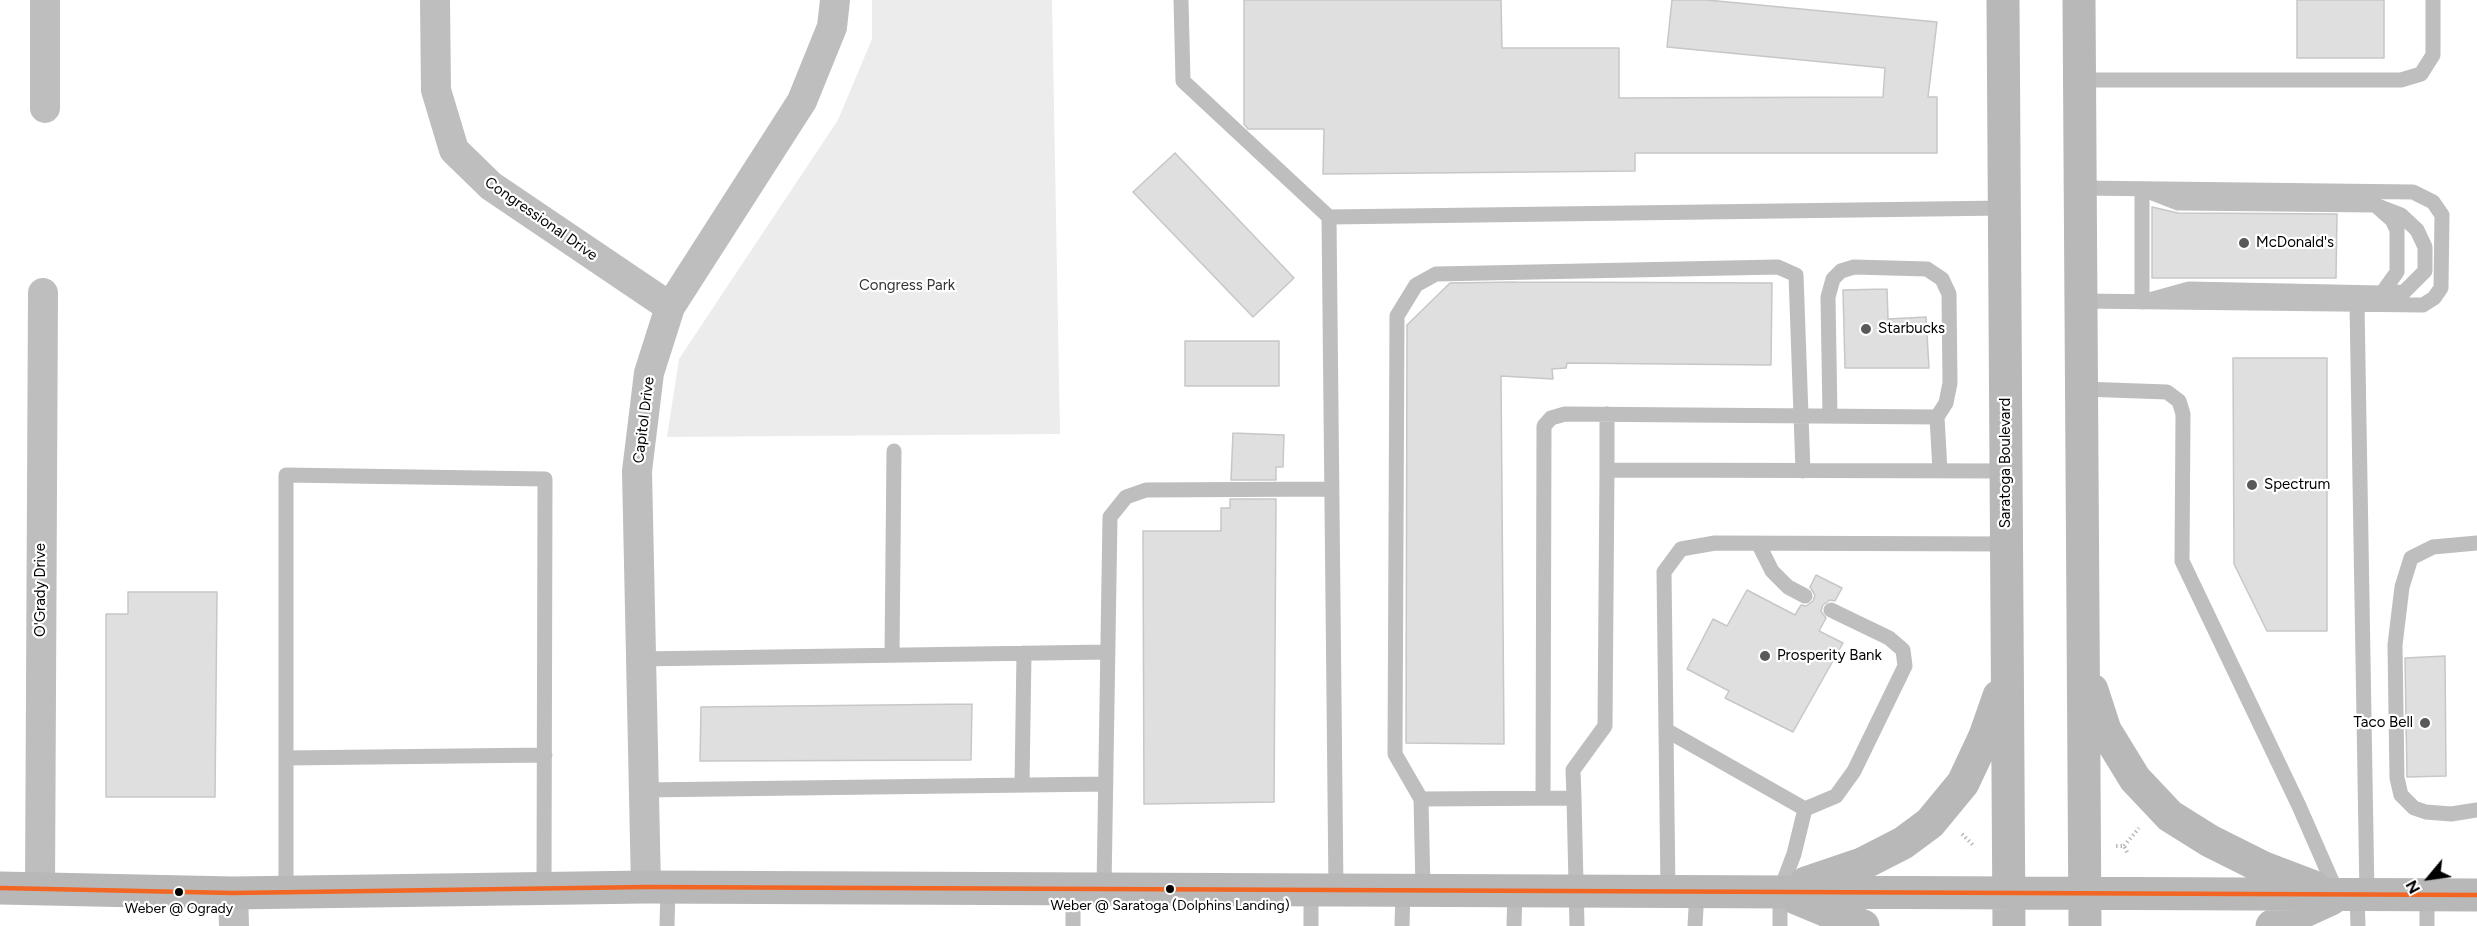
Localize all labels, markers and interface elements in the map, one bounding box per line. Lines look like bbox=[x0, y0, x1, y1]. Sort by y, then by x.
street label: Congressional Drive bbox=[481, 173, 601, 265]
place label: McDonald's bbox=[2256, 234, 2334, 252]
marker: McDonald's bbox=[2237, 236, 2251, 250]
park label: Congress Park bbox=[859, 277, 955, 295]
place label: Starbucks bbox=[1878, 320, 1945, 338]
marker: Starbucks bbox=[1859, 322, 1873, 336]
street label: Capitol Drive bbox=[630, 376, 658, 464]
street label: Saratoga Boulevard bbox=[1997, 398, 2015, 528]
place label: Spectrum bbox=[2264, 476, 2330, 494]
marker: Spectrum bbox=[2245, 478, 2259, 492]
street label: O'Grady Drive bbox=[32, 543, 50, 637]
place label: Prosperity Bank bbox=[1777, 647, 1882, 665]
marker: Prosperity Bank bbox=[1758, 649, 1772, 663]
place label: Taco Bell bbox=[2354, 714, 2413, 732]
marker: Taco Bell bbox=[2418, 716, 2432, 730]
north arrow bbox=[2399, 848, 2459, 908]
text: N bbox=[2402, 877, 2424, 897]
marker: Weber @ Saratoga (Dolphins Landing) bbox=[1164, 883, 1176, 895]
marker: Weber @ Ogrady bbox=[173, 886, 185, 898]
place label: Weber @ Saratoga (Dolphins Landing) bbox=[1050, 898, 1290, 914]
place label: Weber @ Ogrady bbox=[125, 901, 233, 917]

